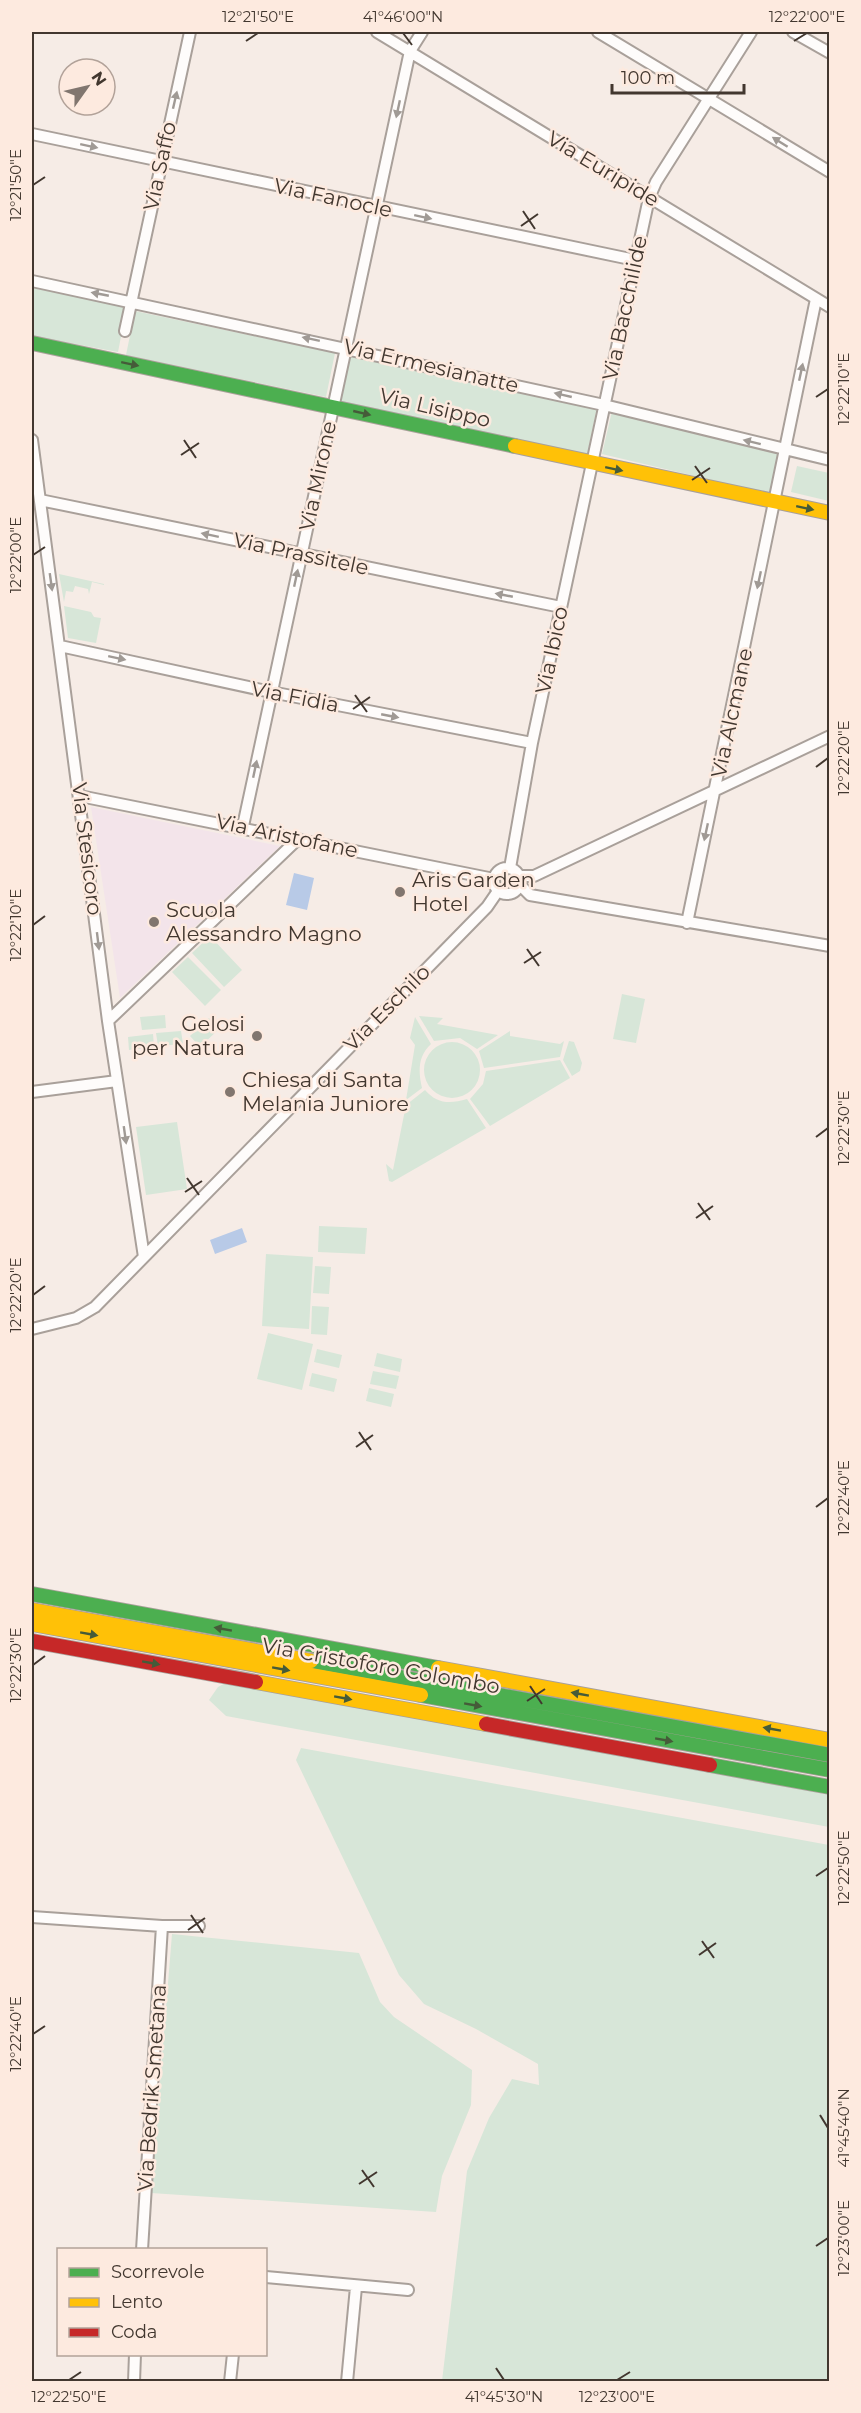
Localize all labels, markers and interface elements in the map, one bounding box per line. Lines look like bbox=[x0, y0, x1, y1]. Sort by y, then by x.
text: 12°21'50"E bbox=[222, 7, 294, 26]
text: 41°46'00"N bbox=[363, 7, 443, 26]
text: 12°22'00"E bbox=[769, 7, 845, 26]
north arrow bbox=[57, 57, 117, 117]
scale bar bbox=[612, 57, 744, 95]
text: 100 m bbox=[621, 67, 675, 89]
text: N bbox=[88, 68, 111, 90]
one-way arrow bbox=[171, 90, 180, 109]
one-way arrow bbox=[393, 99, 402, 118]
street label: Via Saffo bbox=[138, 119, 181, 213]
street label: Via Euripide bbox=[543, 125, 664, 212]
one-way arrow bbox=[772, 136, 788, 147]
one-way arrow bbox=[79, 142, 98, 151]
text: 12°21'50"E bbox=[6, 149, 25, 221]
street label: Via Fanocle bbox=[272, 173, 395, 222]
one-way arrow bbox=[414, 212, 433, 222]
street label: Via Bacchilide bbox=[597, 233, 652, 383]
one-way arrow bbox=[90, 289, 109, 298]
street label: Via Ermesianatte bbox=[341, 333, 521, 398]
one-way arrow bbox=[301, 334, 320, 343]
text: 12°22'10"E bbox=[834, 353, 853, 425]
one-way arrow bbox=[121, 359, 139, 369]
one-way arrow bbox=[797, 362, 806, 381]
street label: Via Lisippo bbox=[377, 383, 493, 432]
one-way arrow bbox=[553, 390, 572, 400]
one-way arrow bbox=[352, 409, 371, 418]
street label: Via Mirone bbox=[294, 419, 341, 533]
one-way arrow bbox=[743, 436, 761, 446]
one-way arrow bbox=[604, 464, 623, 474]
one-way arrow bbox=[795, 504, 814, 513]
text: 12°22'00"E bbox=[6, 517, 25, 593]
street label: Via Prassitele bbox=[231, 527, 371, 580]
one-way arrow bbox=[201, 530, 219, 540]
one-way arrow bbox=[292, 569, 301, 588]
one-way arrow bbox=[754, 570, 763, 589]
one-way arrow bbox=[46, 572, 56, 591]
one-way arrow bbox=[494, 590, 513, 599]
street label: Via Ibico bbox=[530, 604, 573, 696]
street label: Via Alcmane bbox=[706, 646, 757, 780]
one-way arrow bbox=[107, 654, 126, 663]
street label: Via Fidia bbox=[249, 676, 341, 717]
one-way arrow bbox=[380, 712, 399, 721]
text: 12°22'20"E bbox=[834, 720, 853, 796]
one-way arrow bbox=[251, 759, 260, 778]
street label: Via Stesicoro bbox=[67, 781, 108, 917]
street label: Via Aristofane bbox=[214, 808, 360, 863]
one-way arrow bbox=[701, 823, 711, 842]
place label: Aris Garden Hotel bbox=[412, 867, 535, 916]
marker: Aris Garden Hotel bbox=[393, 885, 407, 899]
text: 12°22'10"E bbox=[6, 889, 25, 961]
place label: Scuola Alessandro Magno bbox=[166, 897, 362, 946]
marker: Scuola Alessandro Magno bbox=[147, 915, 161, 929]
one-way arrow bbox=[94, 932, 103, 951]
street label: Via Eschilo bbox=[338, 959, 435, 1056]
place label: Gelosi per Natura bbox=[132, 1011, 245, 1060]
marker: Gelosi per Natura bbox=[250, 1029, 264, 1043]
place label: Chiesa di Santa Melania Juniore bbox=[242, 1067, 409, 1116]
marker: Chiesa di Santa Melania Juniore bbox=[223, 1085, 237, 1099]
text: 12°22'30"E bbox=[834, 1090, 853, 1166]
one-way arrow bbox=[121, 1125, 130, 1144]
text: 12°22'20"E bbox=[6, 1257, 25, 1333]
text: 12°22'40"E bbox=[834, 1460, 853, 1536]
one-way arrow bbox=[213, 1624, 232, 1633]
text: 12°22'30"E bbox=[6, 1627, 25, 1703]
one-way arrow bbox=[80, 1630, 99, 1639]
street label: Via Cristoforo Colombo bbox=[260, 1632, 502, 1699]
one-way arrow bbox=[142, 1659, 161, 1668]
one-way arrow bbox=[272, 1665, 291, 1674]
one-way arrow bbox=[570, 1690, 589, 1699]
one-way arrow bbox=[334, 1694, 353, 1703]
one-way arrow bbox=[463, 1700, 482, 1709]
one-way arrow bbox=[762, 1725, 781, 1734]
one-way arrow bbox=[655, 1736, 674, 1745]
text: 12°22'50"E bbox=[834, 1830, 853, 1906]
street label: Via Bedrik Smetana bbox=[132, 1984, 171, 2192]
text: 12°22'40"E bbox=[6, 1996, 25, 2072]
text: 41°45'40"N bbox=[834, 2088, 853, 2168]
text: 12°23'00"E bbox=[834, 2200, 853, 2276]
legend bbox=[57, 2248, 267, 2356]
text: Scorrevole bbox=[111, 2261, 205, 2283]
text: Lento bbox=[111, 2291, 163, 2313]
text: Coda bbox=[111, 2321, 157, 2343]
text: 12°22'50"E bbox=[31, 2387, 107, 2406]
text: 41°45'30"N bbox=[465, 2387, 543, 2406]
text: 12°23'00"E bbox=[579, 2387, 655, 2406]

